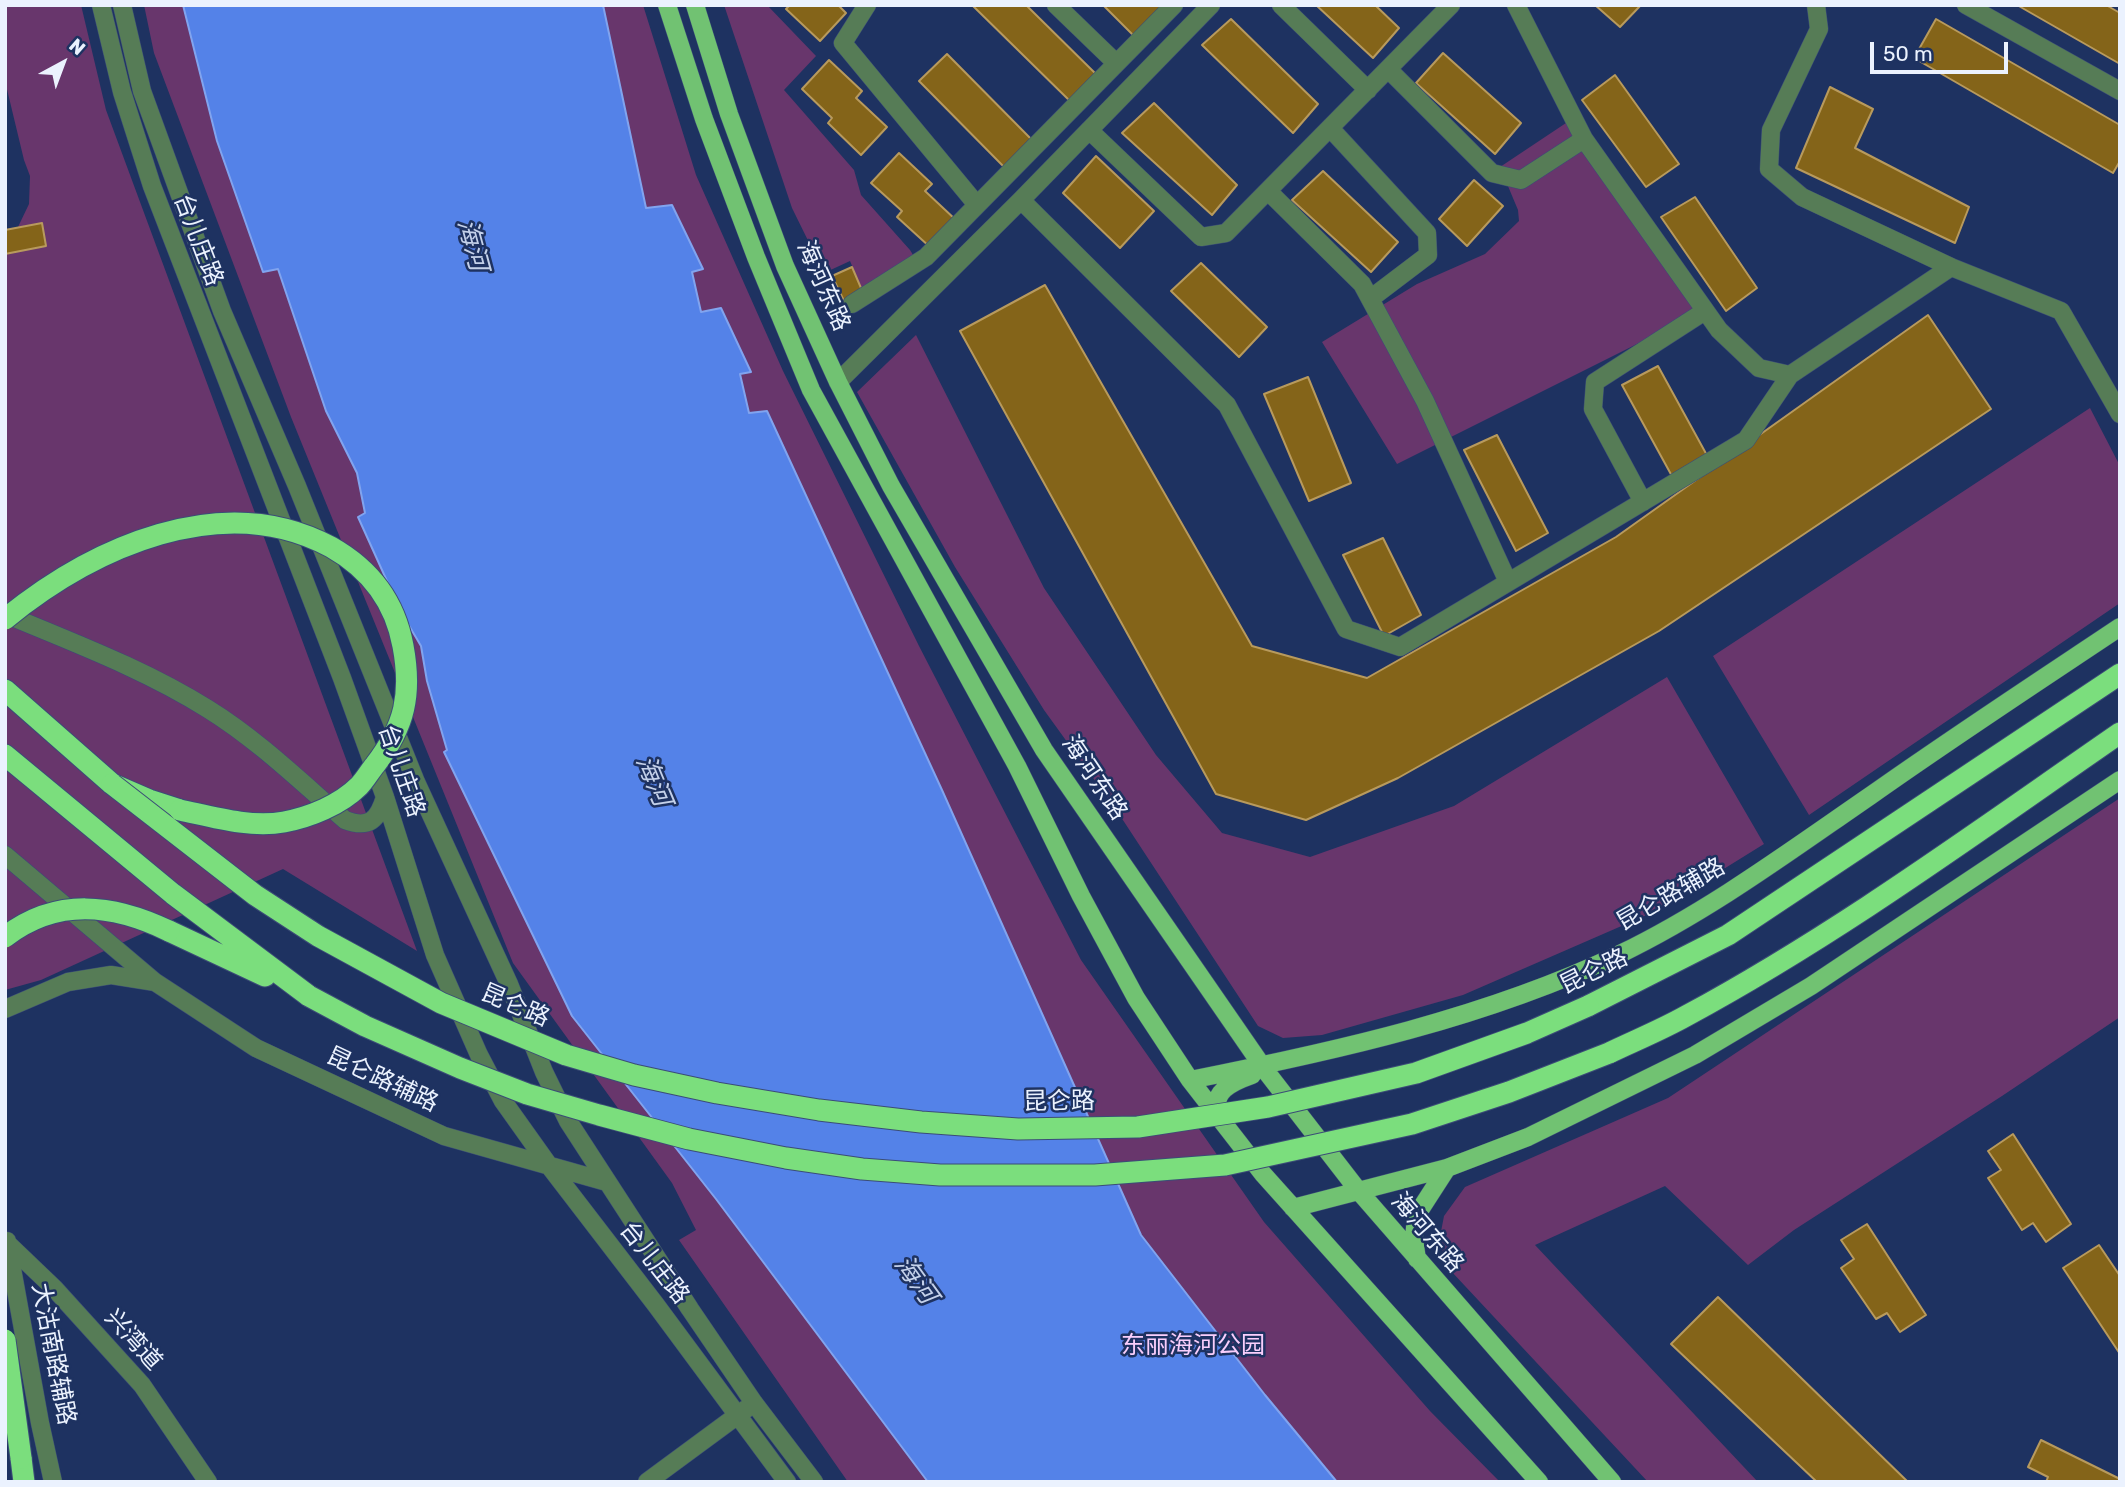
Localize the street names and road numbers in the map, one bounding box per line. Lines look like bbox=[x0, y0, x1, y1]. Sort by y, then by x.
street label: 台儿庄路 bbox=[167, 190, 229, 290]
street label: 海河东路 bbox=[790, 236, 856, 336]
street label: 台儿庄路 bbox=[372, 721, 430, 821]
street label: 海河东路 bbox=[1055, 730, 1133, 826]
street label: 昆仑路辅路 bbox=[1612, 853, 1730, 937]
street label: 昆仑路 bbox=[1555, 943, 1633, 1001]
street label: 昆仑路 bbox=[476, 979, 554, 1033]
street label: 昆仑路辅路 bbox=[322, 1042, 442, 1118]
street label: 昆仑路 bbox=[1023, 1087, 1095, 1117]
street label: 海河东路 bbox=[1385, 1187, 1469, 1279]
street label: 台儿庄路 bbox=[613, 1216, 695, 1310]
street label: 大沽南路辅路 bbox=[25, 1281, 81, 1427]
street label: 兴湾道 bbox=[98, 1304, 168, 1376]

